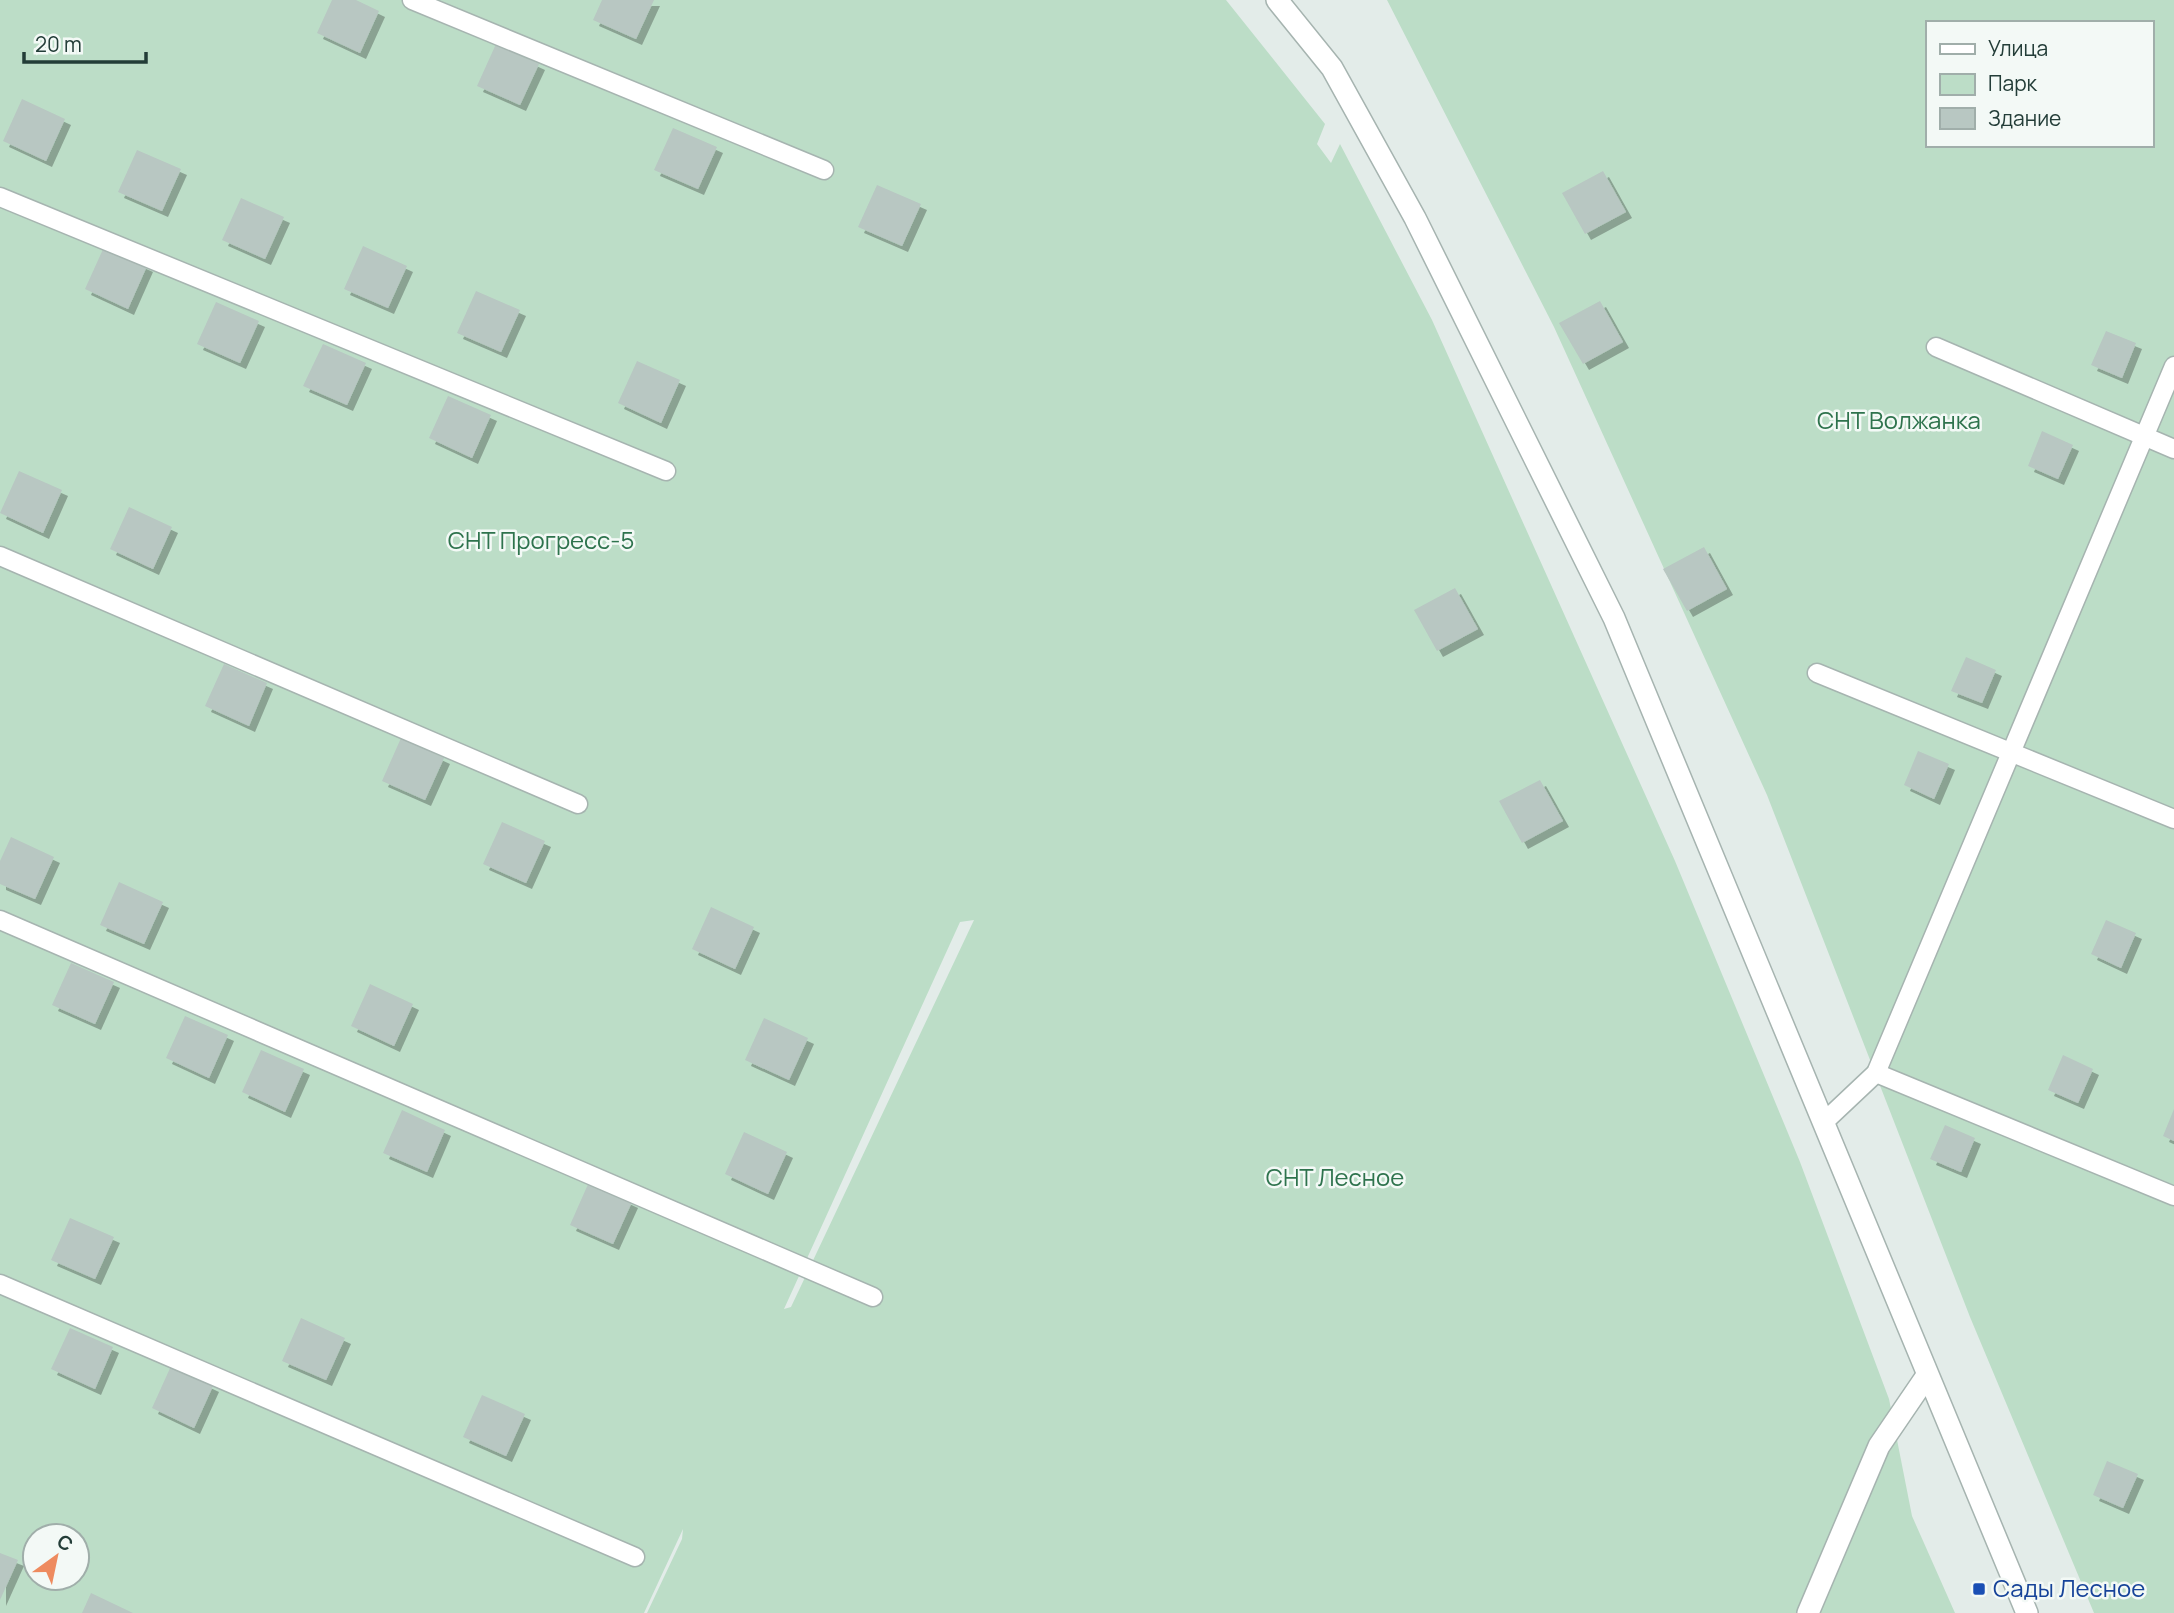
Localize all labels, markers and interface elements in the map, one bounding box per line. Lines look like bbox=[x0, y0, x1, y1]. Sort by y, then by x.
scale bar bbox=[24, 21, 147, 65]
legend bbox=[1926, 21, 2153, 147]
text: 20 m bbox=[35, 30, 82, 58]
text: Улица bbox=[1988, 34, 2048, 62]
text: Парк bbox=[1988, 69, 2038, 97]
text: Здание bbox=[1988, 104, 2061, 132]
park label: СНТ Волжанка bbox=[1817, 403, 1981, 436]
park label: СНТ Прогресс-5 bbox=[448, 523, 634, 556]
park label: СНТ Лесное bbox=[1266, 1160, 1404, 1193]
north arrow bbox=[21, 1522, 91, 1592]
text: С bbox=[52, 1528, 78, 1557]
place label: Сады Лесное bbox=[1993, 1571, 2145, 1604]
marker: Сады Лесное bbox=[1971, 1581, 1987, 1597]

